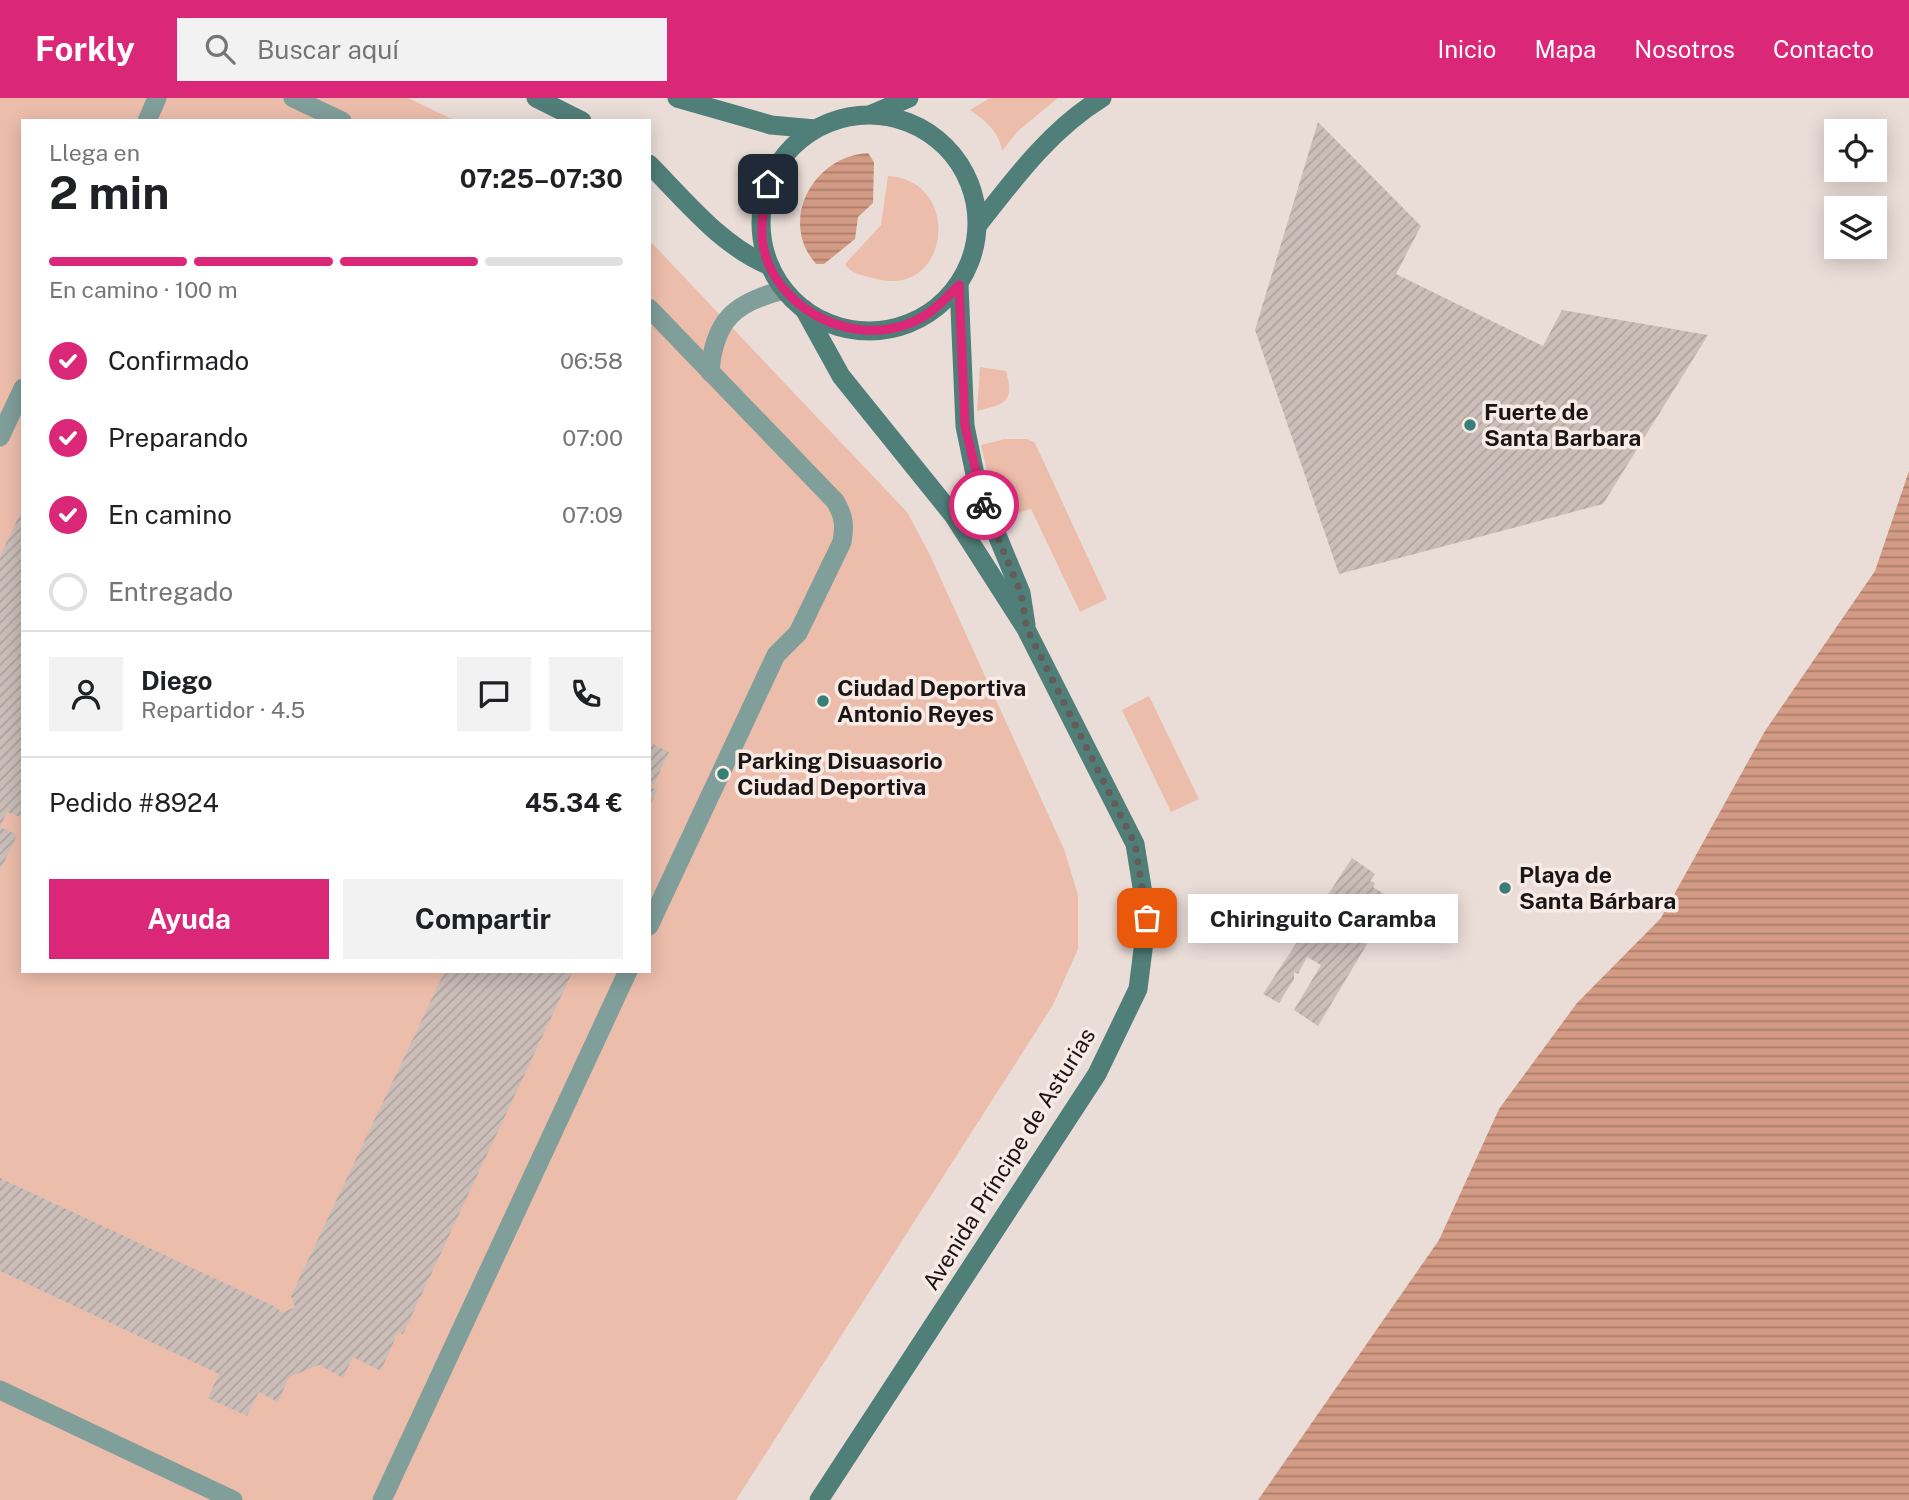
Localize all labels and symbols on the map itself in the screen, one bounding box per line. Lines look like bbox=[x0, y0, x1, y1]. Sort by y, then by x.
pin bbox=[738, 154, 798, 214]
place label: Fuerte de Santa Barbara bbox=[1484, 398, 1641, 451]
marker: Fuerte de Santa Barbara bbox=[1462, 417, 1478, 433]
courier bbox=[949, 470, 1019, 540]
place label: Ciudad Deportiva Antonio Reyes bbox=[837, 674, 1026, 727]
marker: Ciudad Deportiva Antonio Reyes bbox=[815, 693, 831, 709]
place label: Parking Disuasorio Ciudad Deportiva bbox=[737, 747, 943, 800]
marker: Parking Disuasorio Ciudad Deportiva bbox=[715, 766, 731, 782]
place label: Playa de Santa Bárbara bbox=[1519, 861, 1676, 914]
marker: Playa de Santa Bárbara bbox=[1497, 880, 1513, 896]
pin bbox=[1117, 888, 1177, 948]
callout: Chiringuito Caramba bbox=[1189, 894, 1458, 942]
street label: Avenida Príncipe de Asturias bbox=[917, 1023, 1101, 1295]

